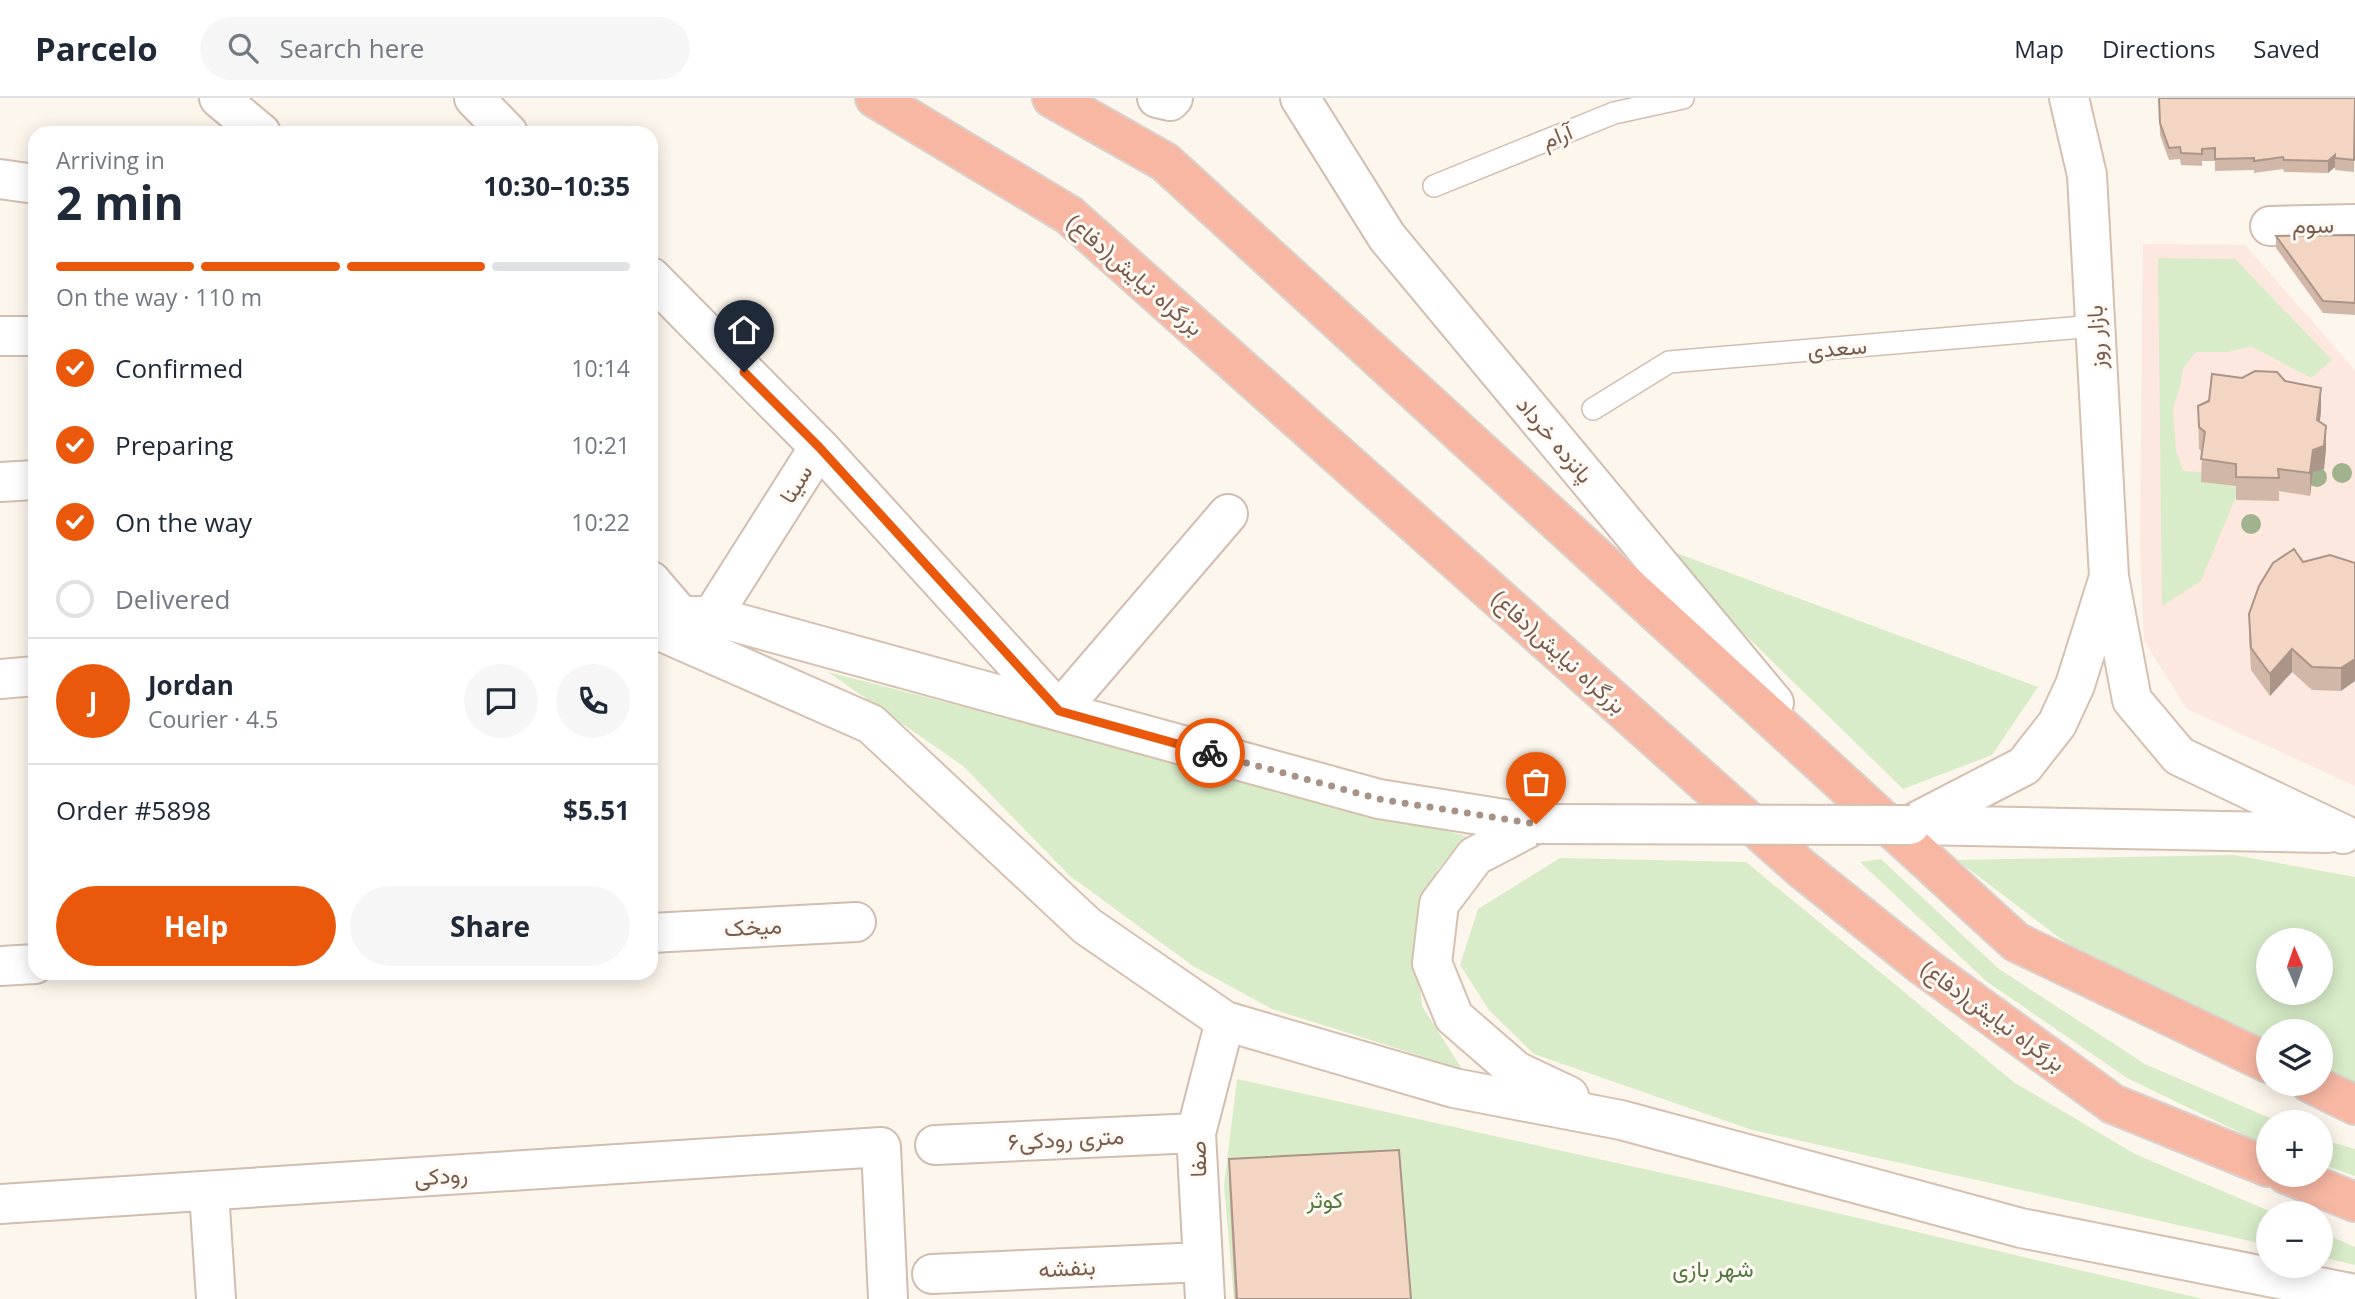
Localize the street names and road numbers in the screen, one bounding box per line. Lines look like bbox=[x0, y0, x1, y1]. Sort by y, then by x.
street label: آرام bbox=[1536, 114, 1578, 156]
street label: بزرگراه نیایش(دفاع) bbox=[1060, 206, 1211, 343]
street label: سوم bbox=[2292, 208, 2334, 240]
street label: بازار روز bbox=[2077, 304, 2113, 371]
street label: سعدی bbox=[1806, 328, 1868, 366]
street label: پانزده خرداد bbox=[1509, 389, 1602, 490]
street label: سینا bbox=[771, 458, 819, 509]
street label: بزرگراه نیایش(دفاع) bbox=[1485, 582, 1634, 721]
street label: میخک bbox=[723, 909, 783, 943]
street label: بزرگراه نیایش(دفاع) bbox=[1914, 952, 2072, 1079]
street label: ۶متری رودکی bbox=[1007, 1119, 1125, 1157]
street label: صفا bbox=[1181, 1140, 1213, 1178]
street label: رودکی bbox=[413, 1157, 469, 1193]
street label: بنفشه bbox=[1037, 1250, 1096, 1284]

